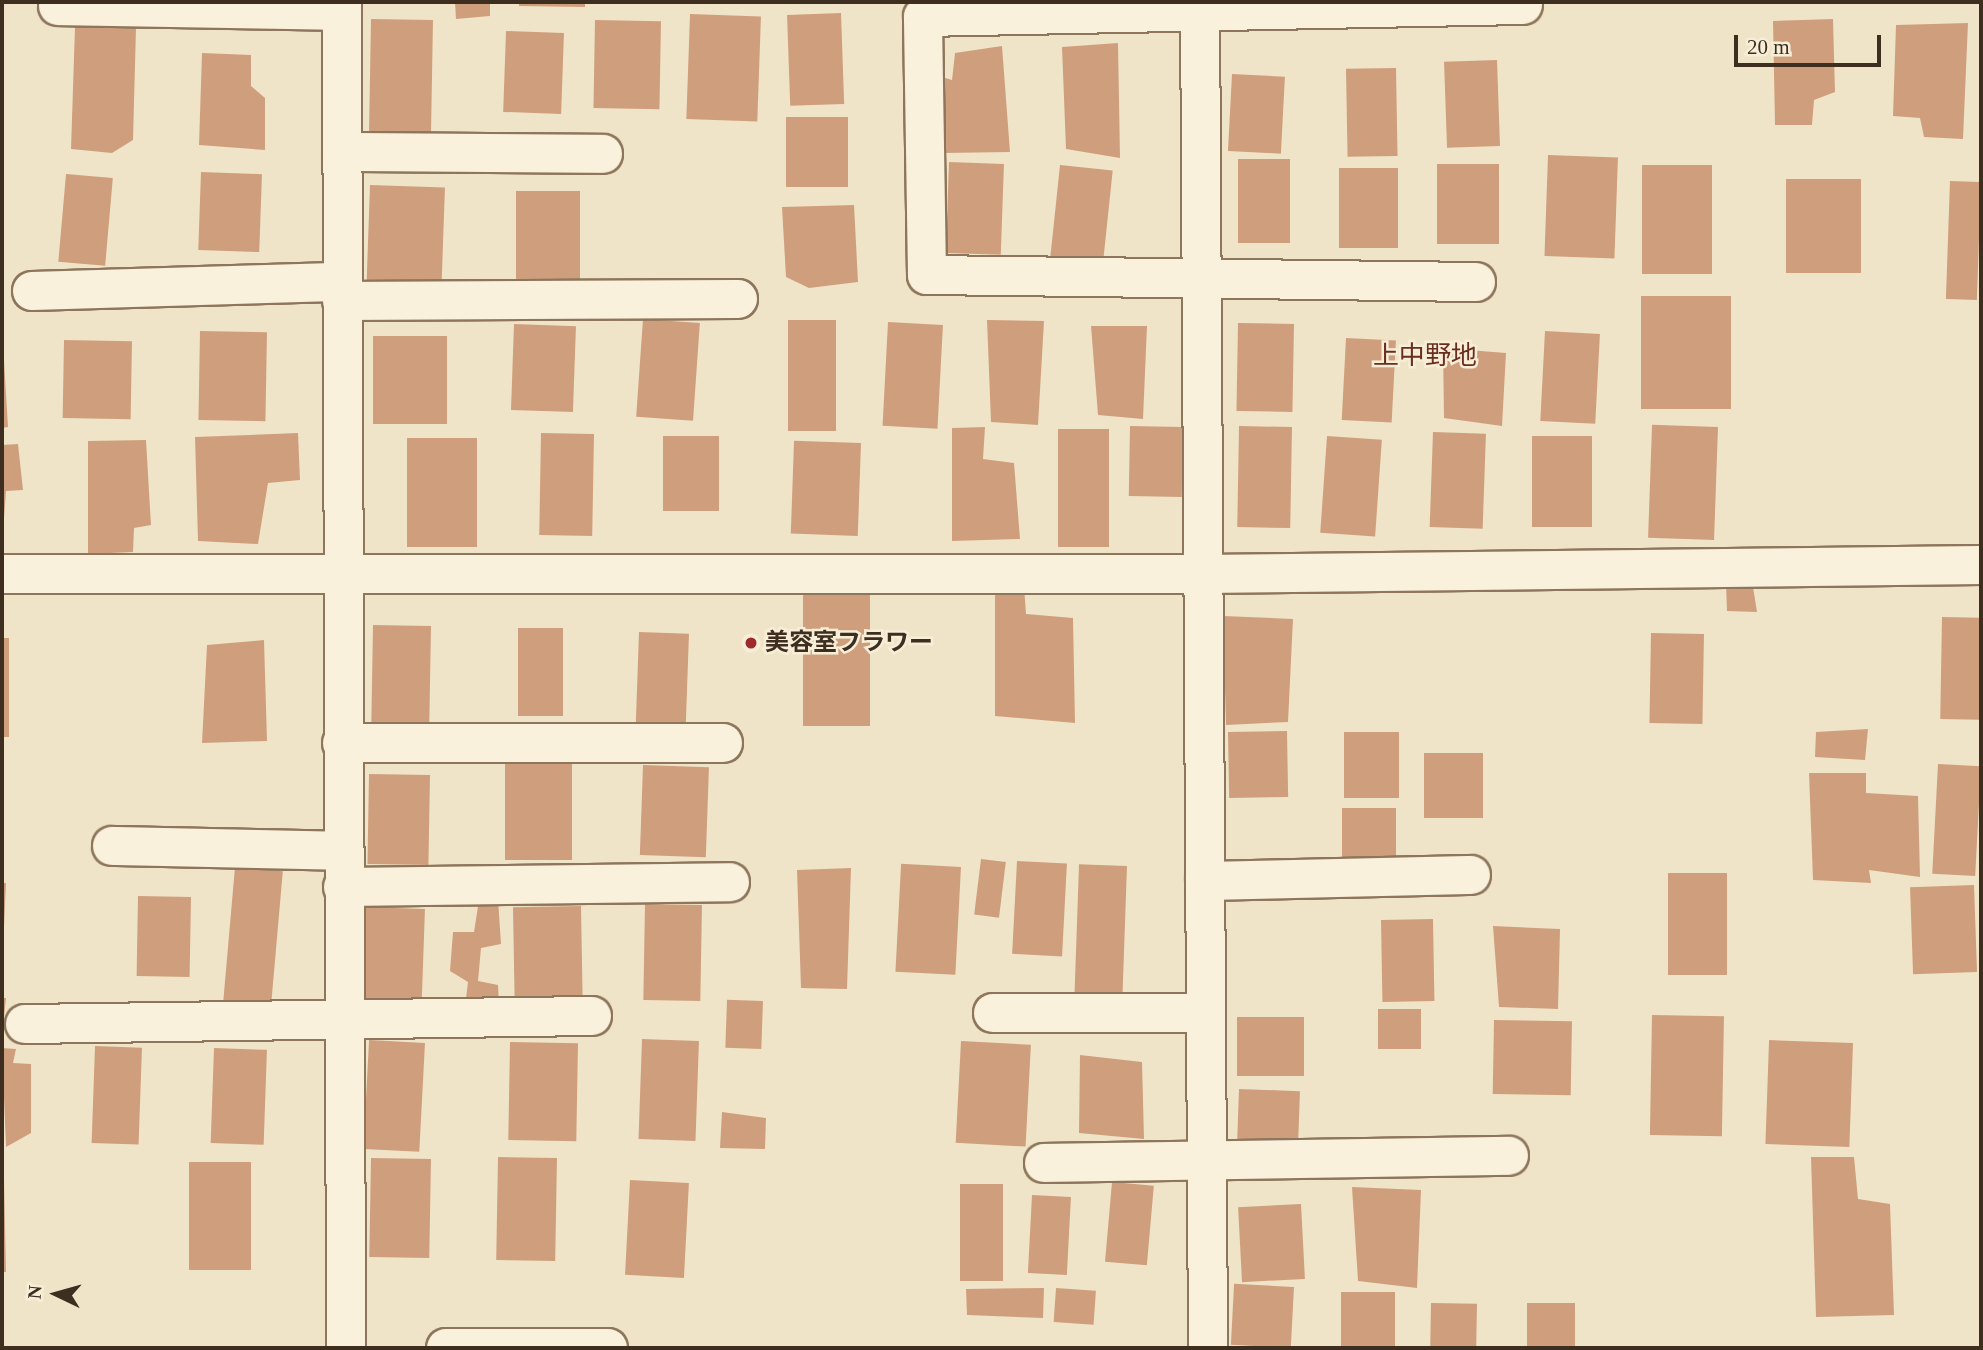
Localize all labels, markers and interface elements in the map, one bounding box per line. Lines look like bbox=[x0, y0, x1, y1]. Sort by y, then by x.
scale bar bbox=[1738, 21, 1885, 65]
text: 20 m bbox=[1747, 35, 1790, 59]
district label: 上中野地 bbox=[1373, 340, 1477, 372]
place label: 美容室フラワー bbox=[765, 629, 933, 657]
marker: 美容室フラワー bbox=[743, 635, 759, 651]
north arrow bbox=[21, 1259, 91, 1329]
text: N bbox=[24, 1284, 46, 1300]

